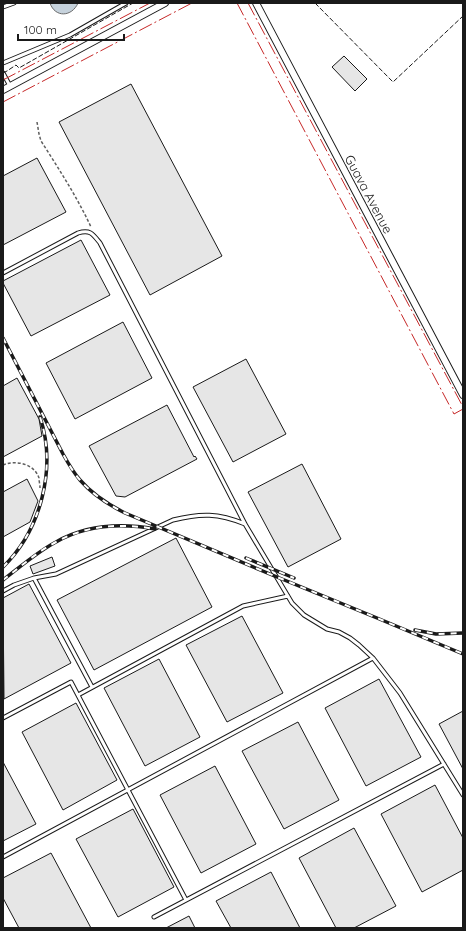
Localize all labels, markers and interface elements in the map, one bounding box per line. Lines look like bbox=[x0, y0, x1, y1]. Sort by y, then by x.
scale bar bbox=[18, 16, 124, 42]
text: 100 m bbox=[24, 22, 57, 37]
street label: Guava Avenue bbox=[342, 152, 396, 236]

